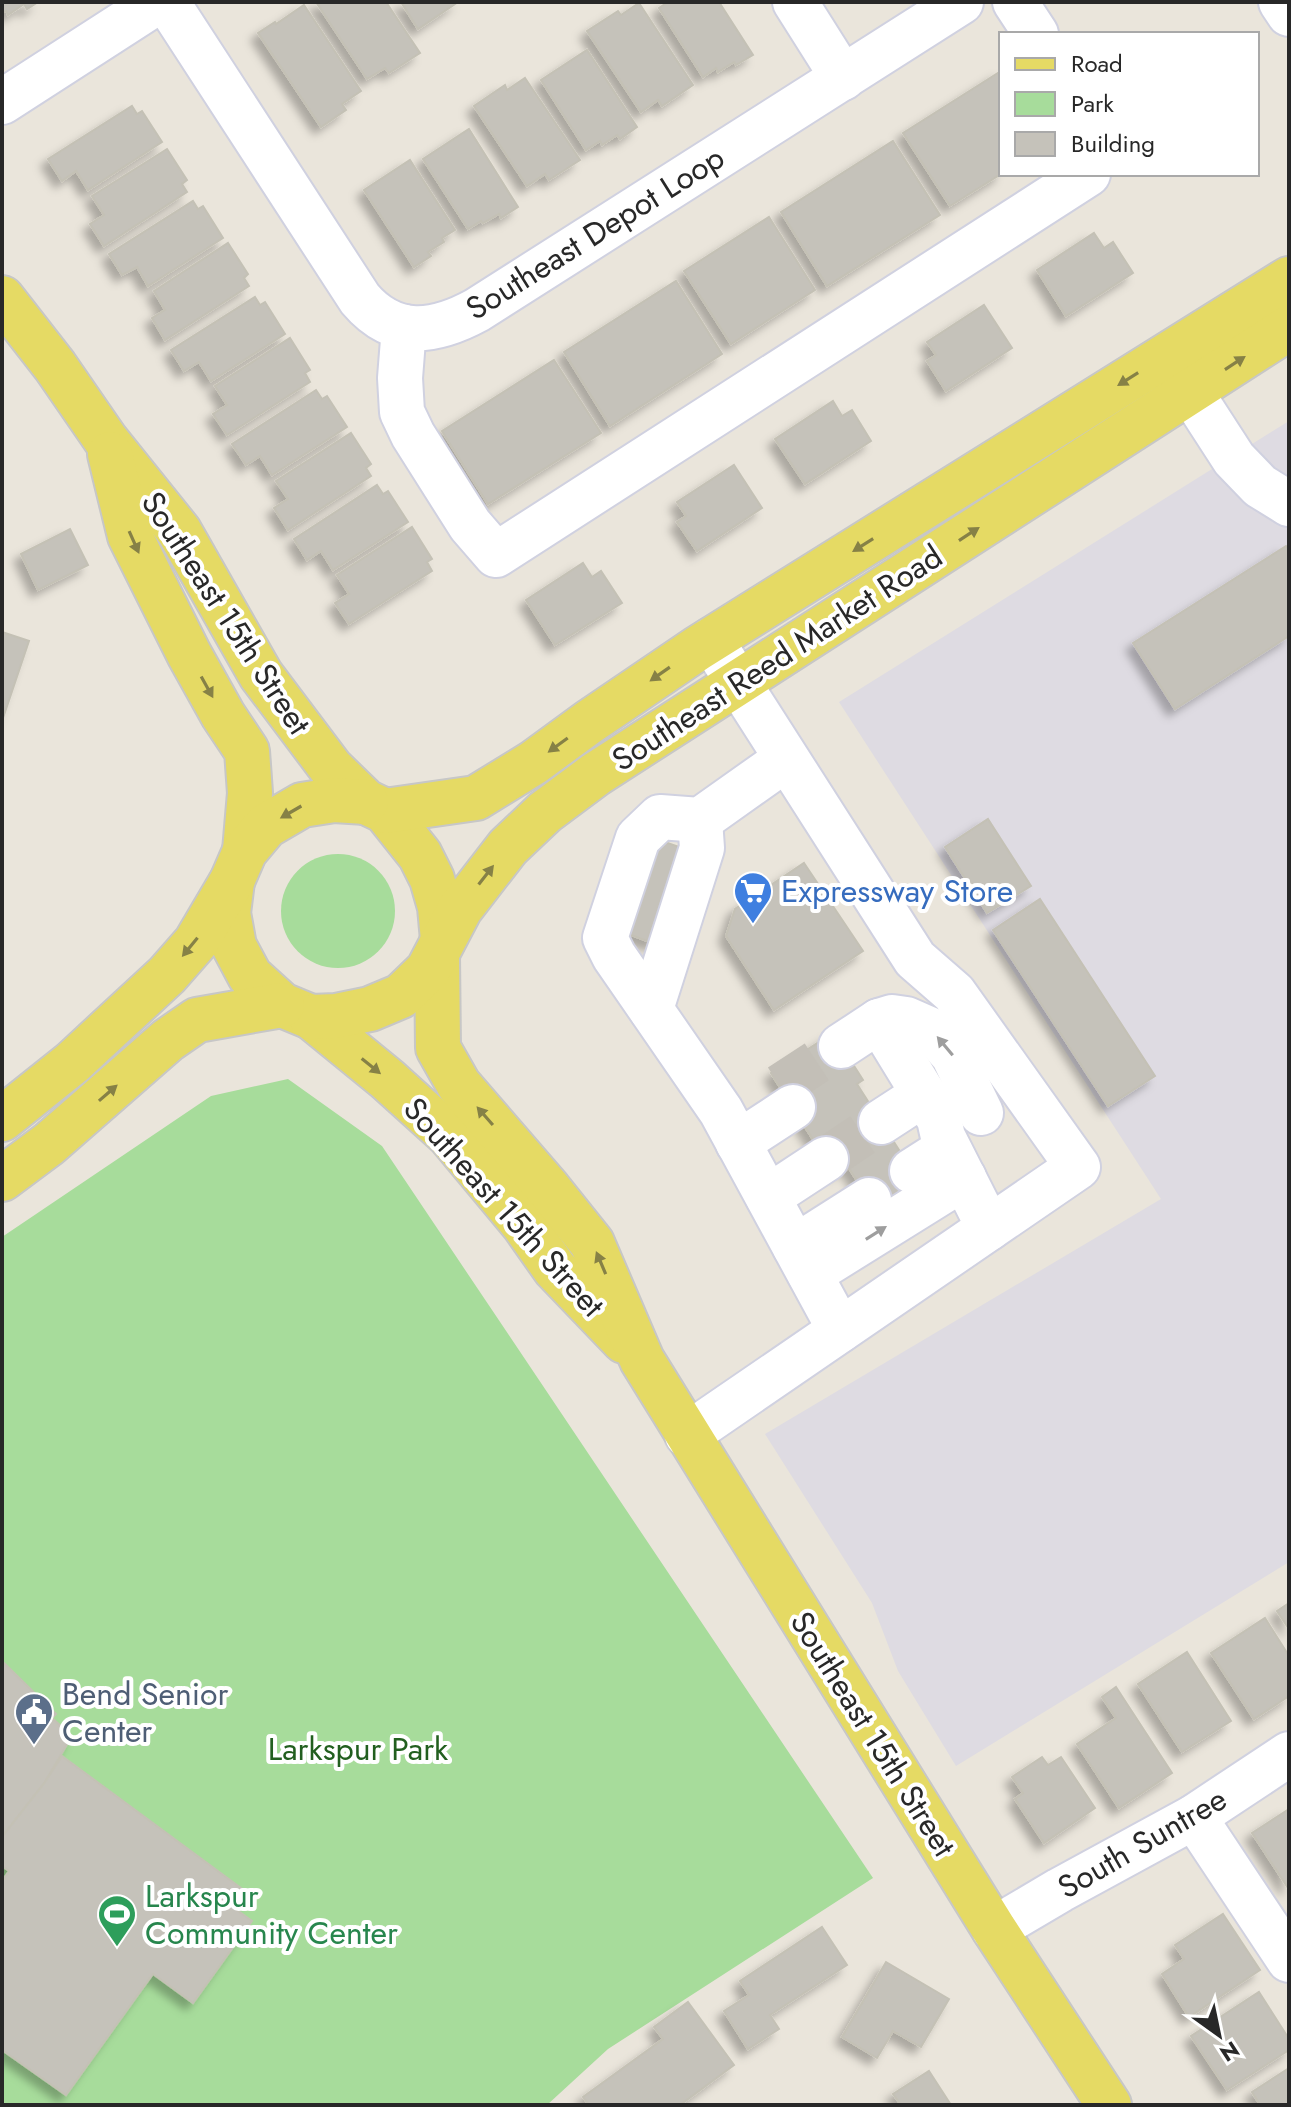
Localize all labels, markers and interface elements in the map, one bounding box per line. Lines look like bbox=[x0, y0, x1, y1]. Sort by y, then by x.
legend bbox=[999, 32, 1259, 176]
text: Road bbox=[1071, 46, 1123, 81]
text: Park bbox=[1071, 86, 1114, 121]
text: Building bbox=[1071, 126, 1155, 161]
street label: Southeast Depot Loop bbox=[457, 135, 733, 331]
one-way arrow bbox=[1224, 356, 1246, 370]
one-way arrow bbox=[1117, 372, 1138, 387]
street label: Southeast 15th Street bbox=[130, 483, 322, 744]
one-way arrow bbox=[959, 526, 980, 541]
one-way arrow bbox=[127, 531, 140, 554]
street label: Southeast Reed Market Road bbox=[603, 534, 951, 782]
one-way arrow bbox=[852, 537, 874, 551]
one-way arrow bbox=[650, 666, 671, 681]
one-way arrow bbox=[200, 676, 214, 698]
one-way arrow bbox=[548, 736, 568, 752]
one-way arrow bbox=[280, 805, 302, 819]
one-way arrow bbox=[477, 865, 494, 885]
place label: Expressway Store bbox=[781, 868, 1013, 914]
supermarket icon: Expressway Store bbox=[732, 870, 774, 925]
one-way arrow bbox=[183, 937, 199, 957]
one-way arrow bbox=[937, 1036, 954, 1056]
one-way arrow bbox=[361, 1057, 381, 1074]
one-way arrow bbox=[97, 1085, 117, 1102]
street label: Southeast 15th Street bbox=[393, 1087, 615, 1327]
one-way arrow bbox=[477, 1107, 494, 1127]
one-way arrow bbox=[865, 1226, 887, 1240]
one-way arrow bbox=[594, 1251, 607, 1275]
street label: Southeast 15th Street bbox=[779, 1603, 967, 1866]
place label: Bend Senior Center bbox=[62, 1671, 229, 1754]
public building icon: Bend Senior Center bbox=[13, 1691, 55, 1746]
park label: Larkspur Park bbox=[268, 1726, 449, 1772]
street label: South Suntree bbox=[1049, 1776, 1235, 1910]
place label: Larkspur Community Center bbox=[145, 1873, 398, 1956]
sports icon: Larkspur Community Center bbox=[96, 1893, 138, 1948]
north arrow bbox=[1179, 1995, 1259, 2075]
text: N bbox=[1214, 2034, 1246, 2070]

